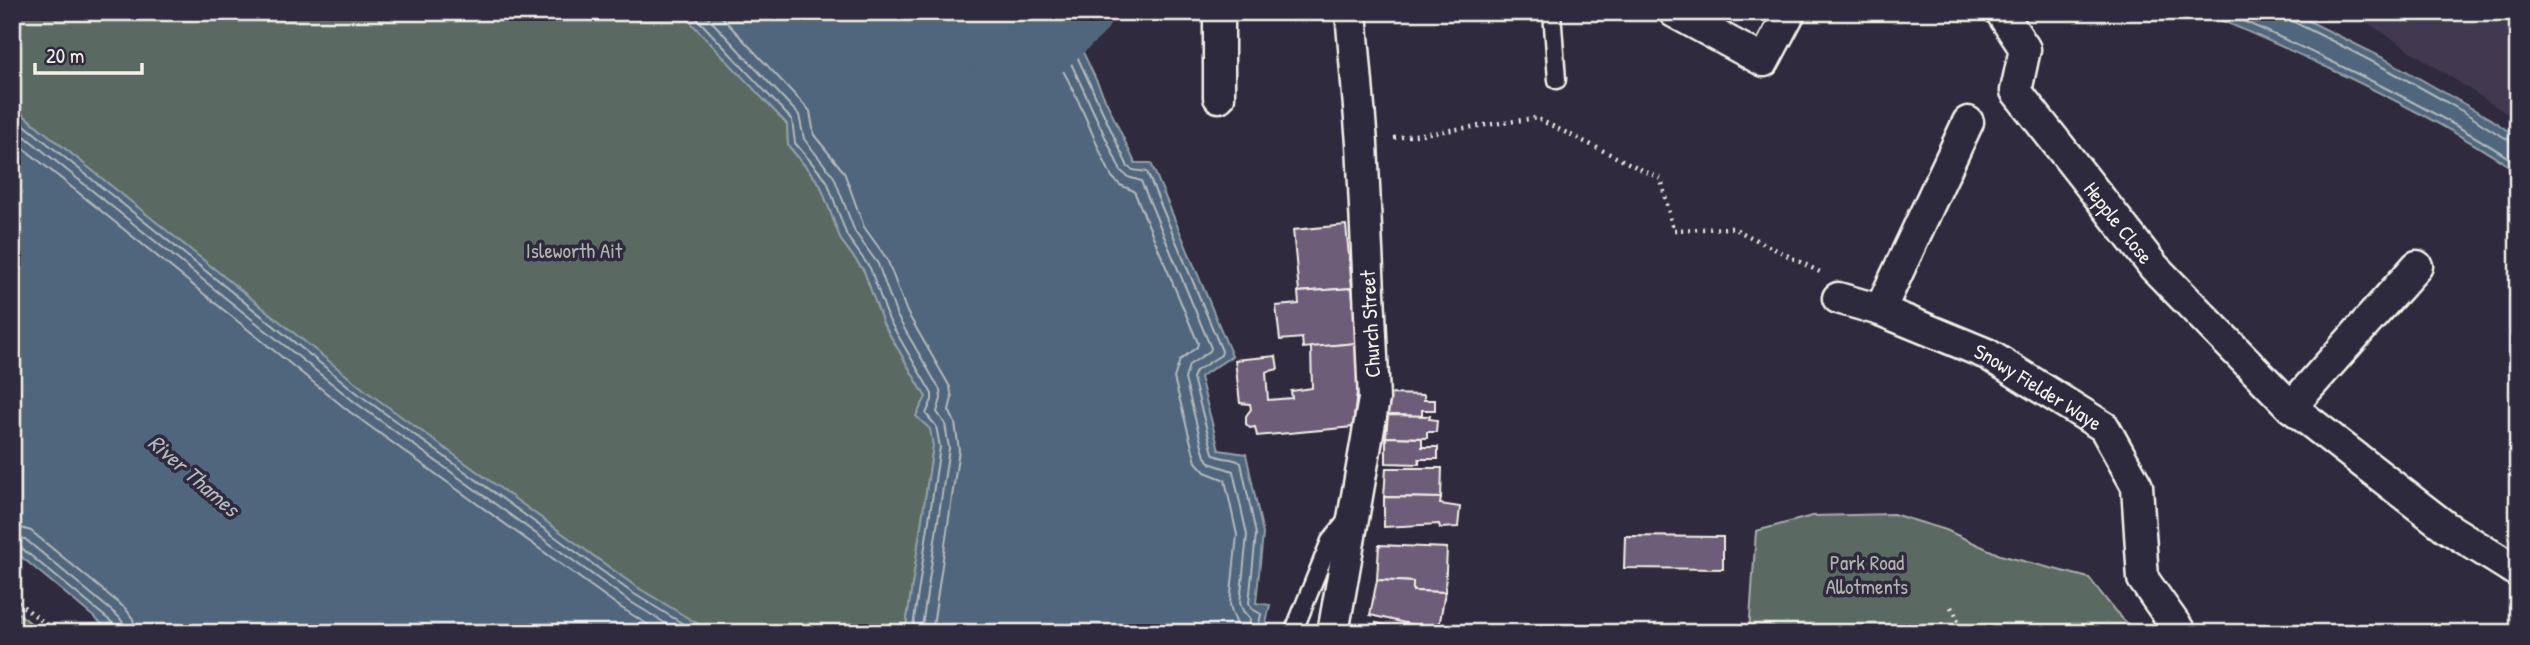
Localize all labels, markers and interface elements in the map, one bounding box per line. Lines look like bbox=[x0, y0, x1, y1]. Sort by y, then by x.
scale bar bbox=[35, 32, 142, 76]
text: 20 m bbox=[46, 41, 84, 70]
street label: Hepple Close bbox=[2078, 175, 2160, 269]
park label: Isleworth Ait bbox=[526, 236, 623, 265]
street label: Church Street bbox=[1353, 269, 1387, 378]
street label: Snowy Fielder Waye bbox=[1970, 336, 2108, 437]
water label: River Thames bbox=[142, 427, 248, 525]
park label: Park Road Allotments bbox=[1826, 548, 1908, 601]

